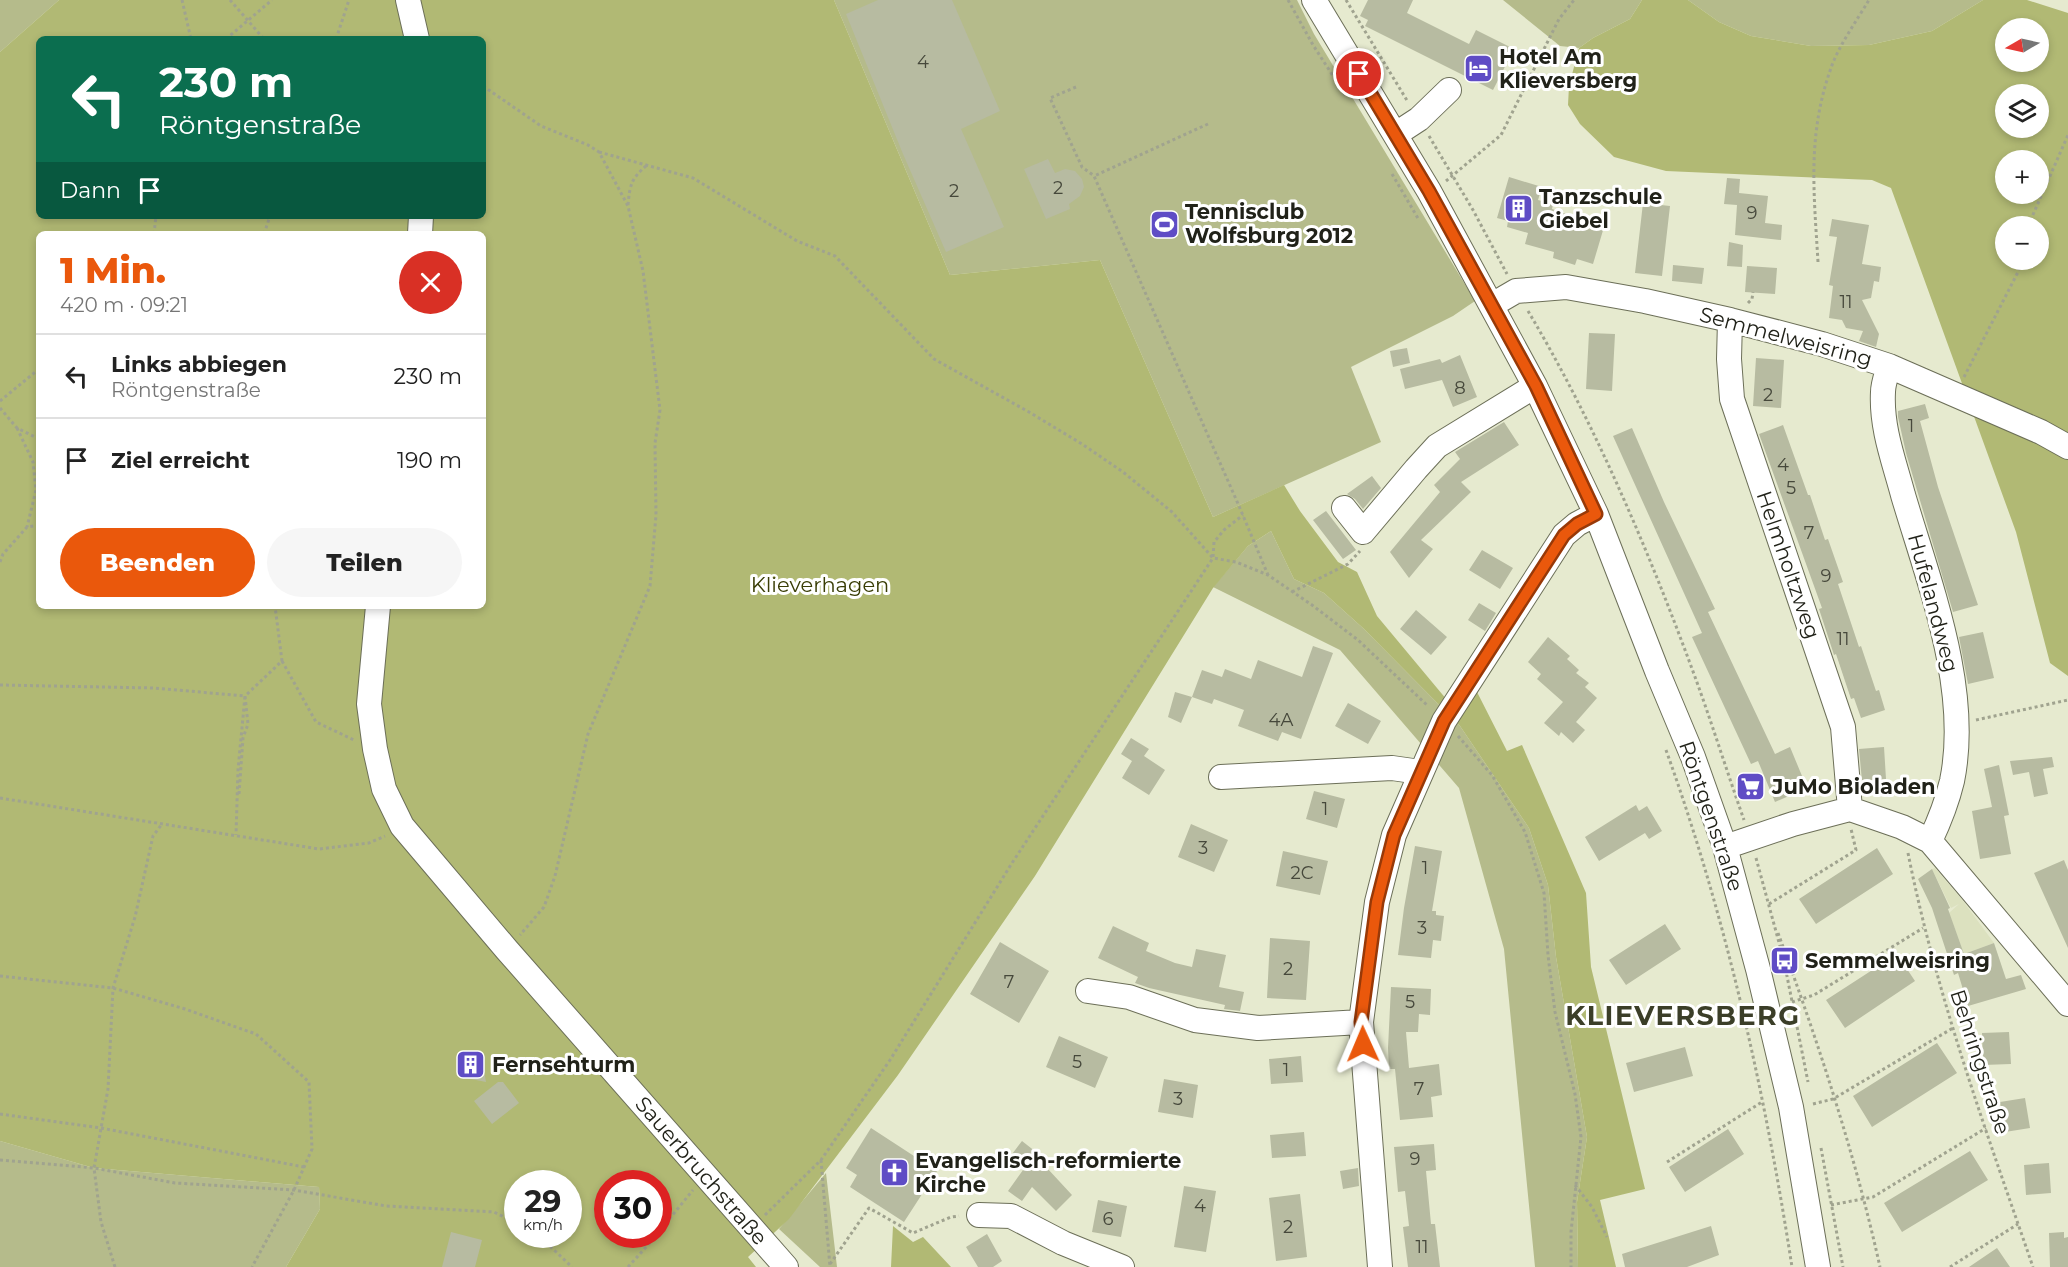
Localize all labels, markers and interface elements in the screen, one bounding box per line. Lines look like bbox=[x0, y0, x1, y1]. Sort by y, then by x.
north arrow bbox=[1995, 18, 2049, 72]
map controls bbox=[1995, 18, 2049, 270]
place label: Hotel Am Klieversberg bbox=[1499, 44, 1637, 93]
pin bbox=[1333, 48, 1384, 99]
house number: 4 bbox=[917, 51, 929, 73]
hotel icon: Hotel Am Klieversberg bbox=[1462, 53, 1494, 85]
text: 230 m bbox=[159, 56, 293, 108]
icon: arrive bbox=[1342, 57, 1375, 90]
icon: left bbox=[60, 60, 138, 138]
button: layers bbox=[1995, 84, 2049, 138]
text: Röntgenstraße bbox=[159, 108, 361, 141]
button: + bbox=[1995, 150, 2049, 204]
icon: arrive bbox=[133, 174, 166, 207]
text: Dann bbox=[60, 177, 121, 204]
house number: 2 bbox=[1053, 177, 1063, 199]
house number: 2 bbox=[949, 180, 959, 202]
place label: Tanzschule Giebel bbox=[1539, 184, 1662, 233]
building icon: Tanzschule Giebel bbox=[1502, 193, 1534, 225]
place label: Tennisclub Wolfsburg 2012 bbox=[1185, 199, 1353, 248]
house number: 9 bbox=[1747, 202, 1758, 224]
sports icon: Tennisclub Wolfsburg 2012 bbox=[1148, 208, 1180, 240]
button: − bbox=[1995, 216, 2049, 270]
text: 1 Min. bbox=[60, 248, 166, 292]
button: close bbox=[399, 251, 462, 314]
house number: 11 bbox=[1840, 291, 1853, 313]
text: 420 m · 09:21 bbox=[60, 293, 188, 317]
street label: Semmelweisring bbox=[1697, 301, 1875, 372]
text: Links abbiegen bbox=[111, 351, 287, 378]
icon: left bbox=[60, 360, 93, 393]
text: 230 m bbox=[393, 363, 462, 390]
house number: 8 bbox=[1454, 377, 1466, 399]
text: Röntgenstraße bbox=[111, 378, 261, 402]
house number: 2 bbox=[1763, 384, 1773, 406]
house number: 1 bbox=[1908, 415, 1914, 437]
icon: arrive bbox=[60, 444, 93, 477]
text: Ziel erreicht bbox=[111, 447, 250, 474]
text: 190 m bbox=[397, 447, 462, 474]
house number: 4 bbox=[1777, 454, 1789, 476]
house number: 5 bbox=[1786, 477, 1796, 499]
street label: Helmholtzweg bbox=[1751, 488, 1825, 642]
house number: 7 bbox=[1804, 522, 1814, 544]
button: Beenden bbox=[60, 528, 255, 597]
button: Teilen bbox=[267, 528, 462, 597]
street label: Hufelandweg bbox=[1903, 531, 1964, 675]
house number: 9 bbox=[1821, 565, 1832, 587]
park label: Klieverhagen bbox=[751, 572, 889, 597]
house number: 11 bbox=[1837, 628, 1850, 650]
house number: 4A bbox=[1269, 709, 1293, 731]
street label: Röntgenstraße bbox=[1674, 737, 1749, 894]
supermarket icon: JuMo Bioladen bbox=[1735, 771, 1767, 803]
place label: JuMo Bioladen bbox=[1771, 774, 1935, 799]
house number: 1 bbox=[1322, 798, 1328, 820]
house number: 3 bbox=[1198, 837, 1208, 859]
house number: 1 bbox=[1422, 857, 1428, 879]
house number: 2C bbox=[1291, 862, 1314, 884]
house number: 3 bbox=[1417, 917, 1427, 939]
bus stop icon: Semmelweisring bbox=[1768, 945, 1800, 977]
place label: Semmelweisring bbox=[1805, 948, 1990, 973]
house number: 2 bbox=[1283, 958, 1293, 980]
house number: 7 bbox=[1004, 971, 1014, 993]
street label: Behringstraße bbox=[1945, 986, 2016, 1137]
house number: 5 bbox=[1405, 991, 1415, 1013]
district label: KLIEVERSBERG bbox=[1565, 999, 1801, 1032]
position arrow bbox=[1331, 1012, 1395, 1076]
building icon: Fernsehturm bbox=[455, 1049, 487, 1081]
house number: 5 bbox=[1072, 1051, 1082, 1073]
place label: Fernsehturm bbox=[492, 1052, 635, 1077]
house number: 1 bbox=[1283, 1059, 1289, 1081]
house number: 7 bbox=[1414, 1078, 1424, 1100]
house number: 3 bbox=[1173, 1088, 1183, 1110]
street label: Sauerbruchstraße bbox=[630, 1091, 773, 1250]
place label: Evangelisch-reformierte Kirche bbox=[915, 1148, 1181, 1197]
house number: 9 bbox=[1410, 1148, 1421, 1170]
church icon: Evangelisch-reformierte Kirche bbox=[878, 1157, 910, 1189]
speed limit sign: 30 bbox=[594, 1170, 672, 1248]
text: 29 bbox=[525, 1183, 561, 1220]
house number: 4 bbox=[1194, 1195, 1206, 1217]
house number: 6 bbox=[1103, 1208, 1114, 1230]
text: km/h bbox=[523, 1215, 563, 1234]
house number: 2 bbox=[1283, 1216, 1293, 1238]
house number: 11 bbox=[1416, 1236, 1429, 1258]

